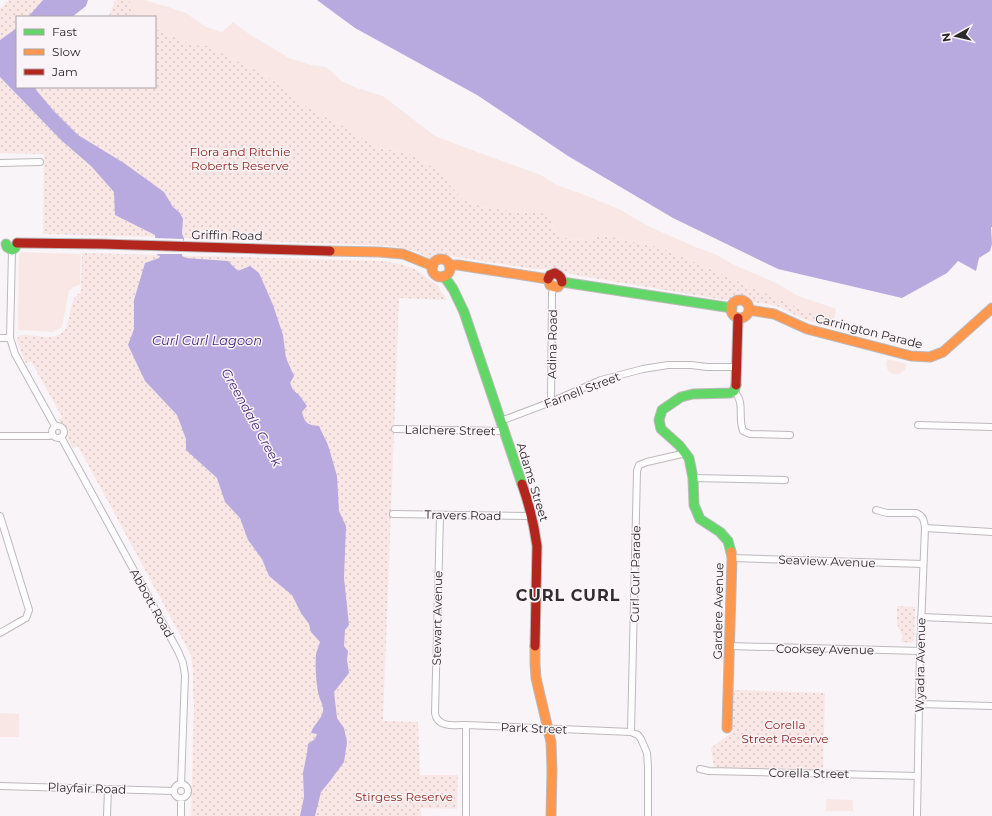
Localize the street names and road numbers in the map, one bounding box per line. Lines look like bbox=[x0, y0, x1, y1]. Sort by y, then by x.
street label: Griffin Road bbox=[191, 227, 263, 243]
street label: Adina Road bbox=[544, 309, 560, 379]
street label: Carrington Parade bbox=[814, 310, 924, 352]
street label: Farnell Street bbox=[542, 369, 622, 411]
street label: Lalchere Street bbox=[405, 422, 496, 438]
street label: Adams Street bbox=[514, 441, 552, 523]
street label: Travers Road bbox=[424, 507, 502, 523]
street label: Curl Curl Parade bbox=[627, 525, 643, 623]
street label: Seaview Avenue bbox=[778, 552, 876, 570]
street label: Gardere Avenue bbox=[710, 563, 726, 659]
street label: Abbott Road bbox=[127, 566, 177, 640]
street label: Stewart Avenue bbox=[429, 570, 445, 666]
street label: Wyadra Avenue bbox=[912, 618, 928, 712]
street label: Cooksey Avenue bbox=[776, 641, 874, 657]
street label: Park Street bbox=[500, 719, 568, 737]
street label: Corella Street bbox=[769, 765, 850, 781]
street label: Playfair Road bbox=[47, 779, 127, 797]

